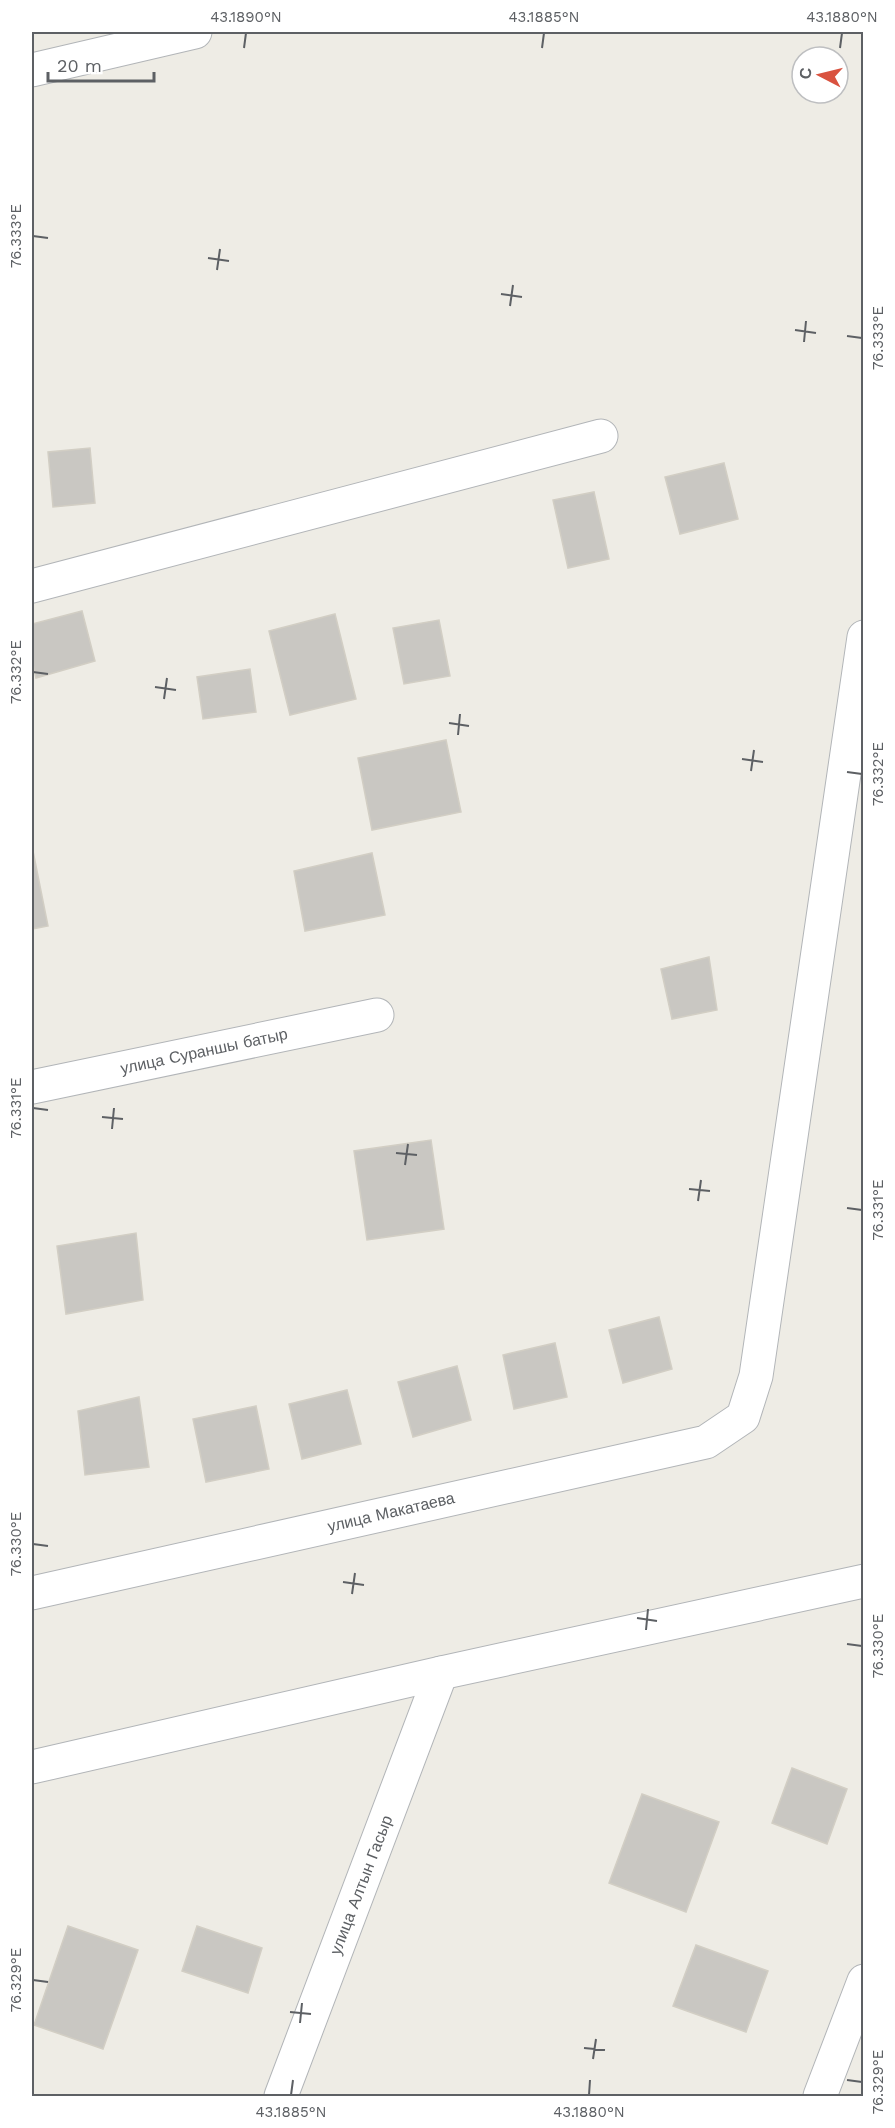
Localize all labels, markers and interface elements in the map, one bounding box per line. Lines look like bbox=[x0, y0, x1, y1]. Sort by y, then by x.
text: 43.1890°N bbox=[210, 8, 282, 26]
text: 43.1885°N bbox=[508, 8, 580, 26]
text: 43.1880°N bbox=[806, 8, 878, 26]
scale bar bbox=[48, 45, 154, 83]
north arrow bbox=[790, 45, 850, 105]
text: 20 m bbox=[57, 55, 102, 76]
text: С bbox=[795, 66, 816, 80]
text: 76.333°E bbox=[7, 204, 25, 268]
text: 76.333°E bbox=[869, 306, 887, 370]
text: 76.332°E bbox=[7, 640, 25, 704]
text: 76.332°E bbox=[869, 742, 887, 806]
street label: улица Сураншы батыр bbox=[119, 1024, 289, 1078]
text: 76.331°E bbox=[7, 1077, 25, 1139]
text: 76.331°E bbox=[869, 1179, 887, 1241]
street label: улица Макатаева bbox=[326, 1488, 457, 1536]
text: 76.330°E bbox=[7, 1512, 25, 1576]
text: 76.330°E bbox=[869, 1614, 887, 1678]
street label: улица Алтын Гасыр bbox=[326, 1813, 396, 1957]
text: 76.329°E bbox=[7, 1948, 25, 2012]
text: 76.329°E bbox=[869, 2050, 887, 2114]
text: 43.1885°N bbox=[255, 2103, 327, 2121]
text: 43.1880°N bbox=[553, 2103, 625, 2121]

